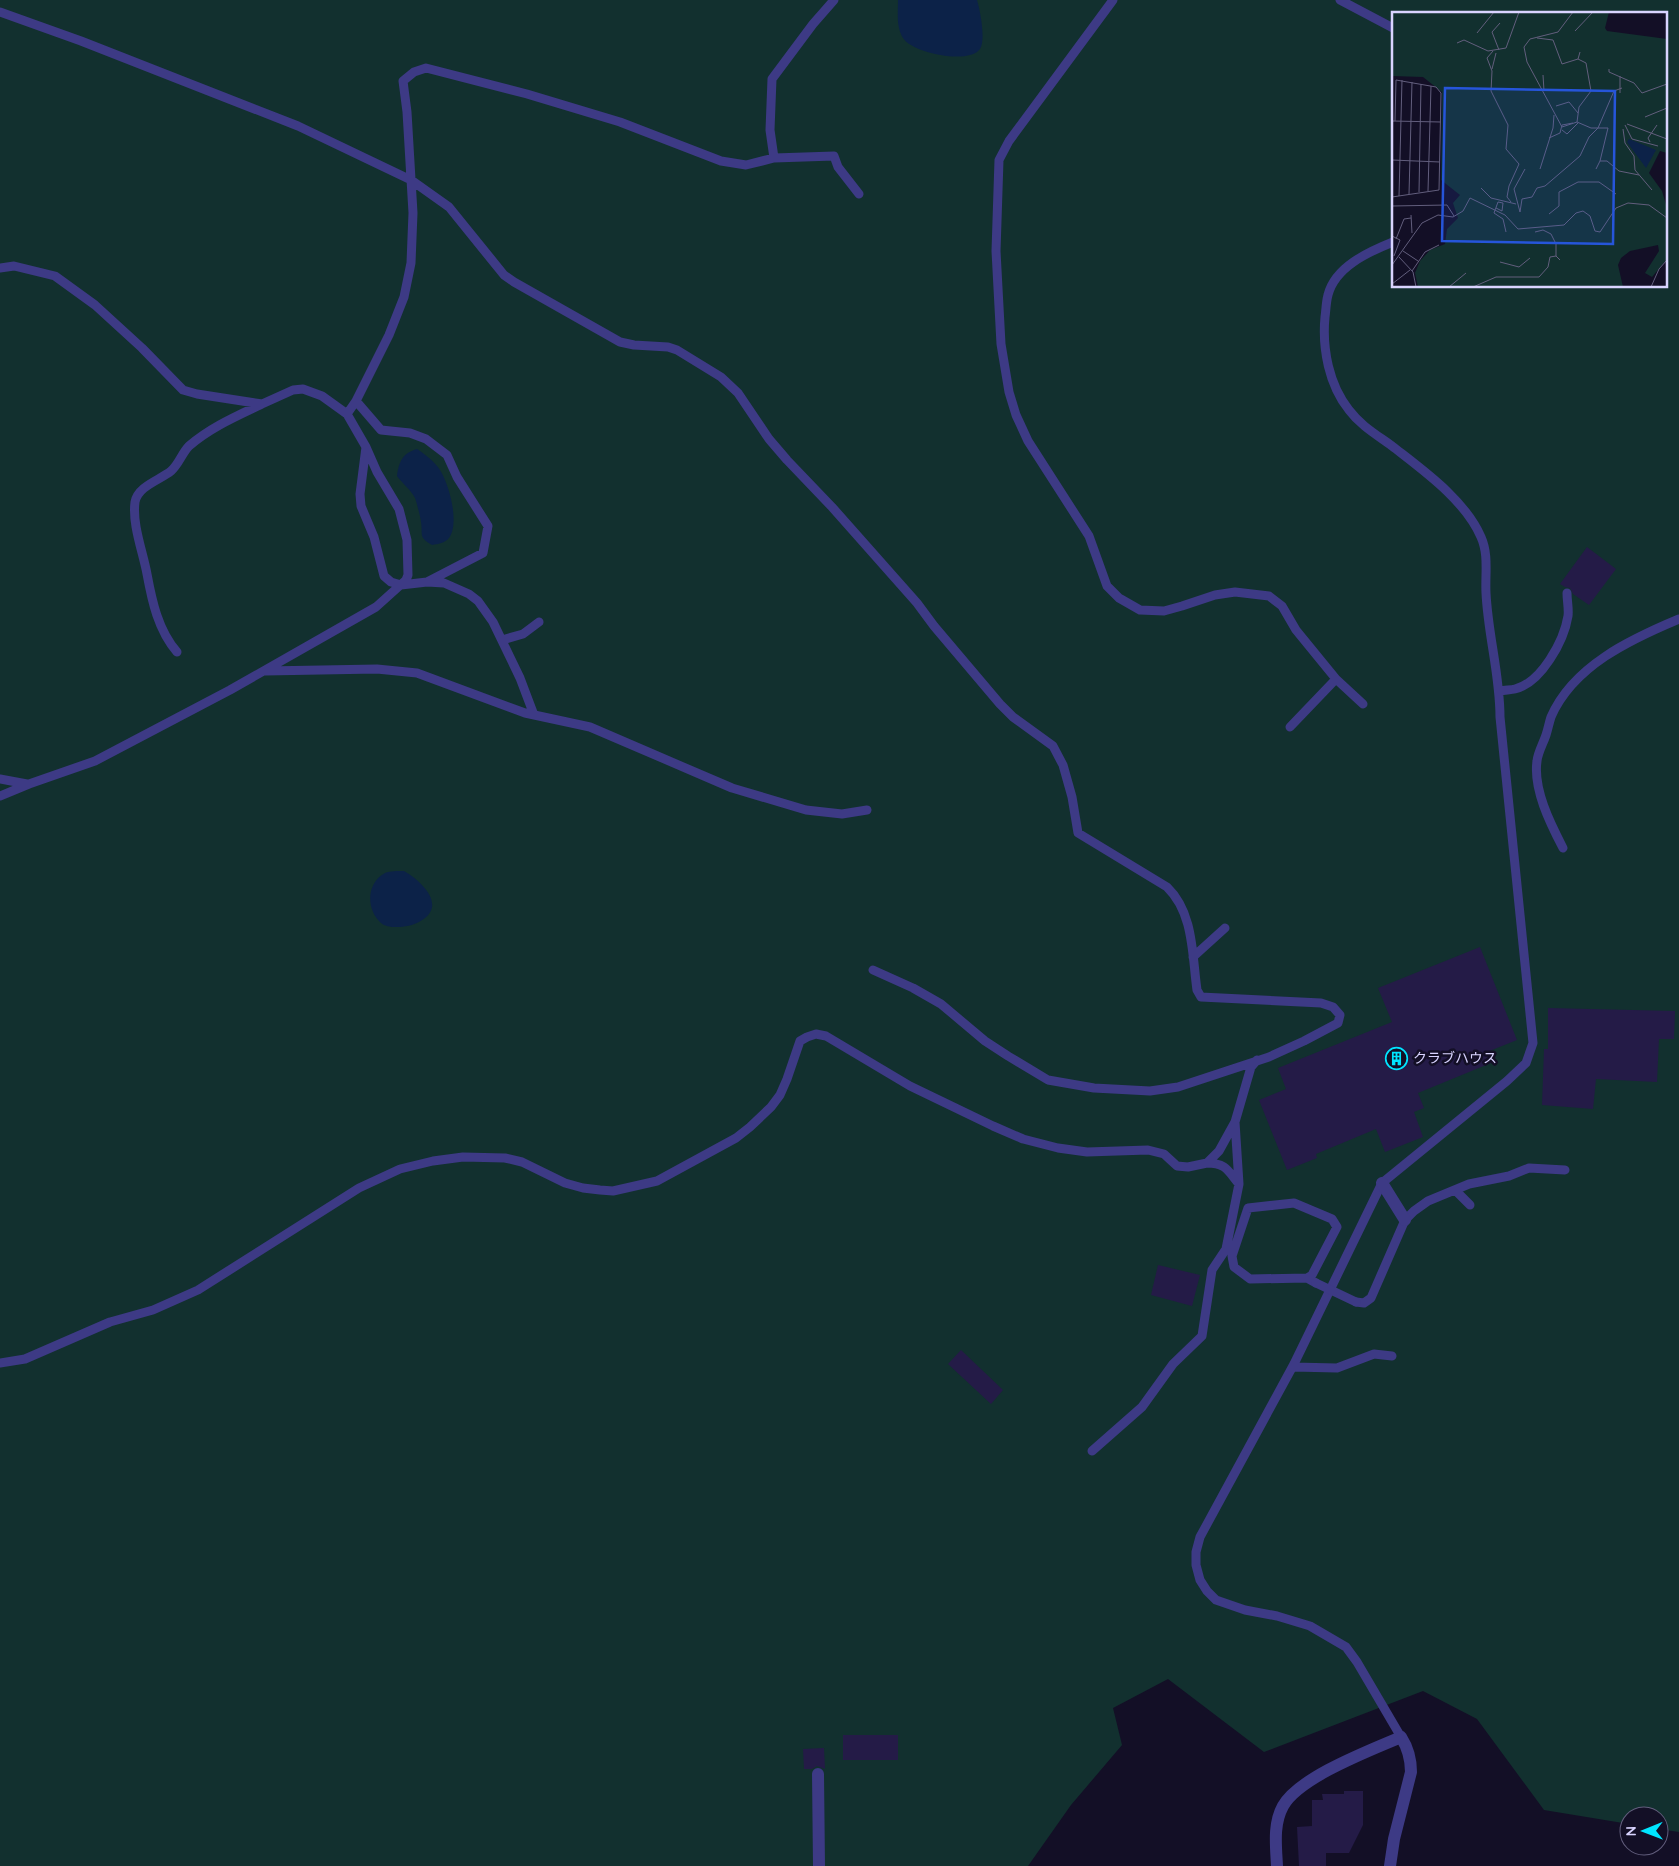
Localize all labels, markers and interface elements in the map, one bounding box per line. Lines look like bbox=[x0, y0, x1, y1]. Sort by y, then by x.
inset map bbox=[1392, 12, 1666, 288]
building icon: クラブハウス bbox=[1385, 1046, 1409, 1070]
place label: クラブハウス bbox=[1413, 1049, 1497, 1067]
north arrow bbox=[1619, 1806, 1669, 1856]
text: N bbox=[1622, 1826, 1640, 1837]

